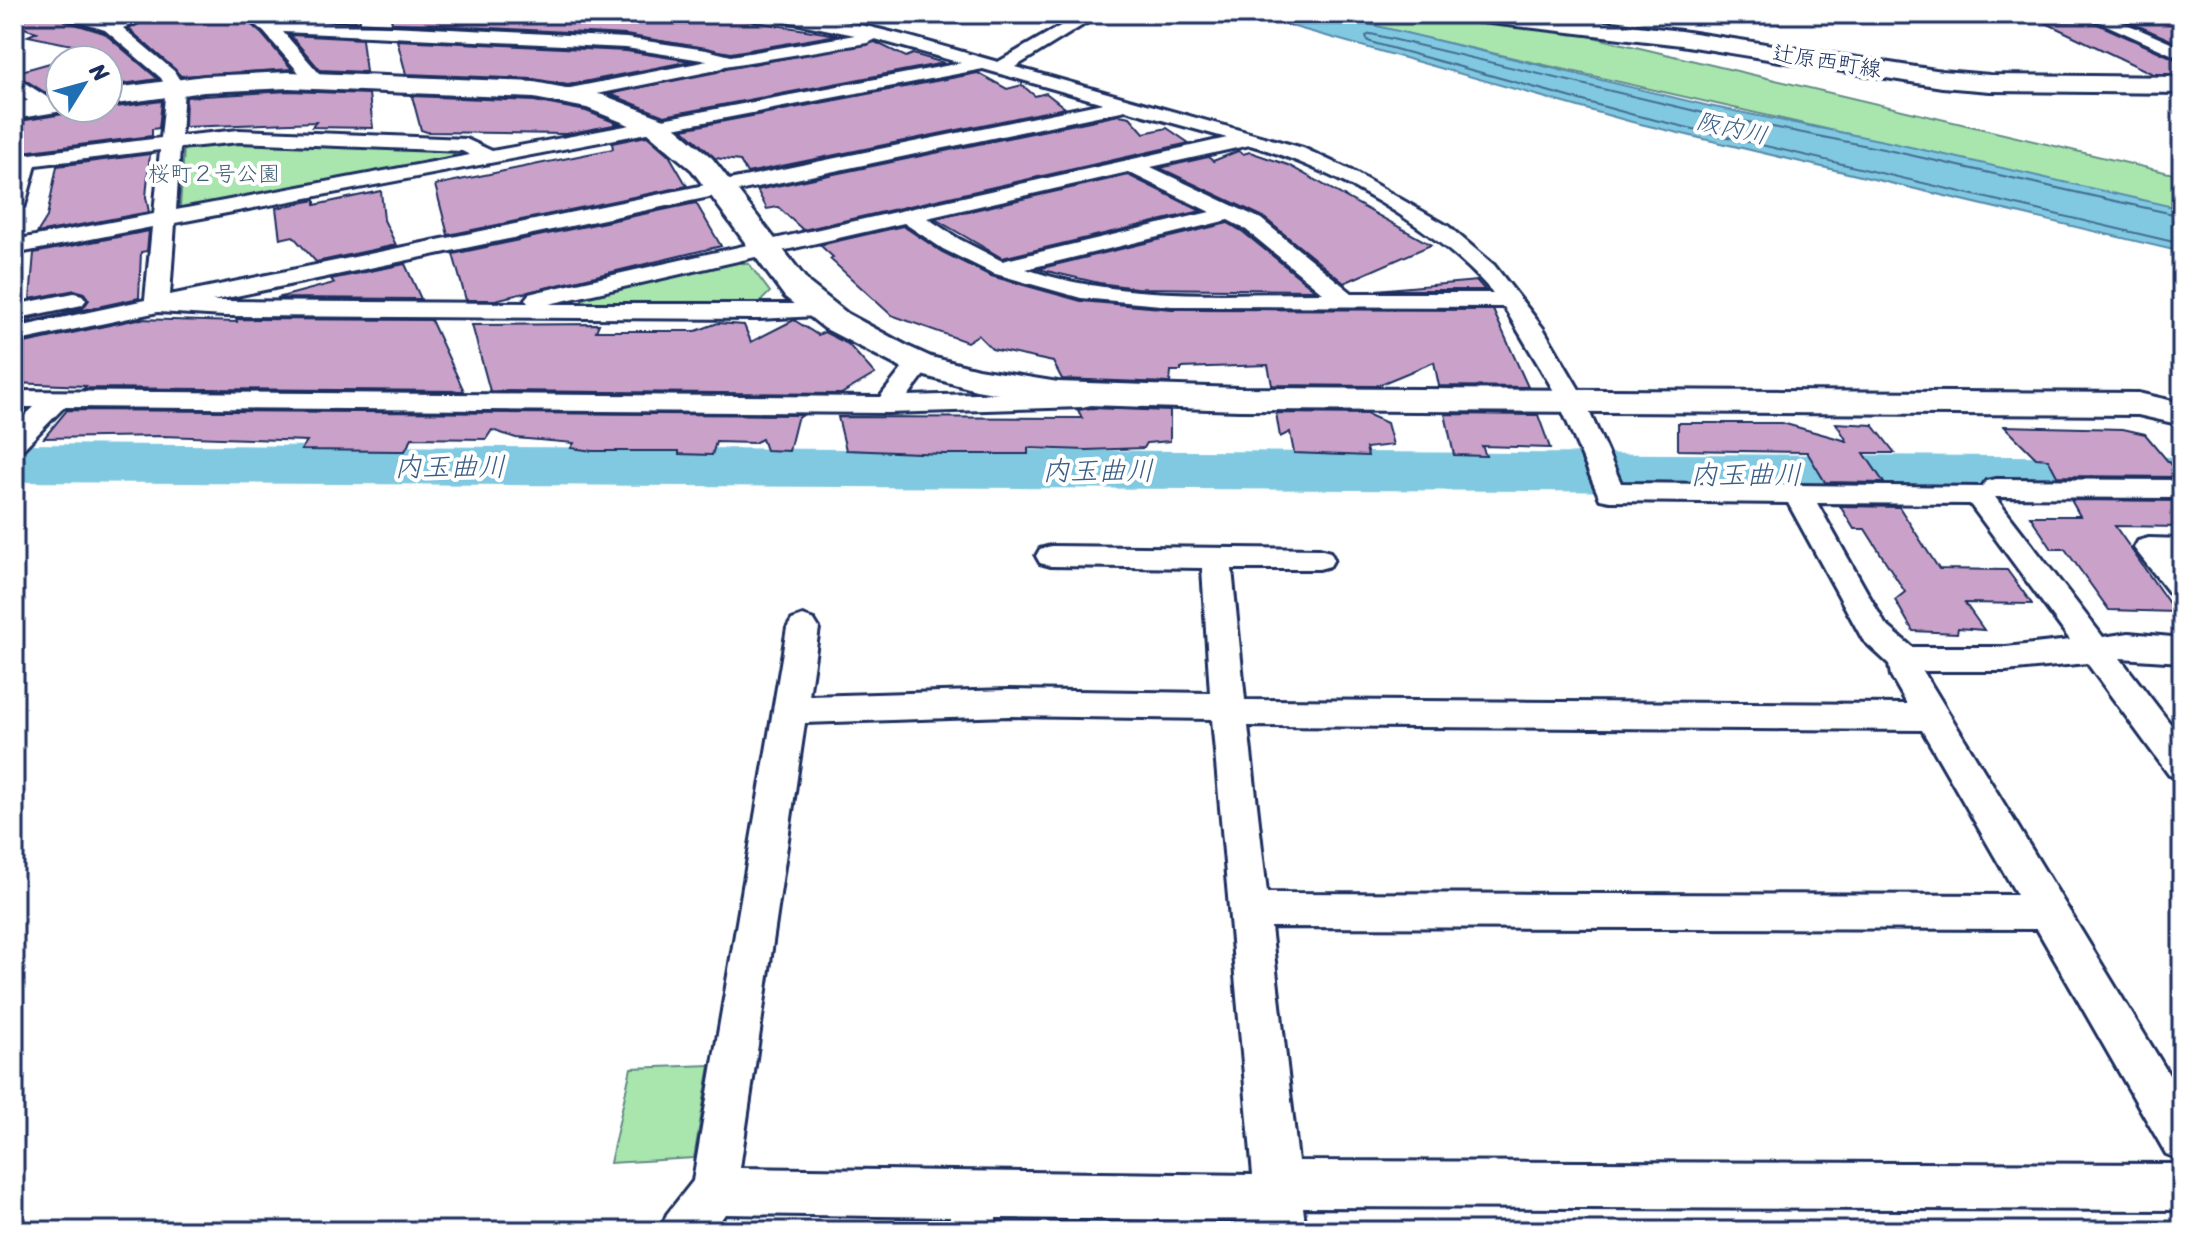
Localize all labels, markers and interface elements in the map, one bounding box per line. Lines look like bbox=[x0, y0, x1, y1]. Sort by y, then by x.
street label: 辻原西町線 bbox=[1770, 33, 1884, 89]
north arrow bbox=[44, 44, 124, 124]
text: N bbox=[79, 54, 120, 91]
water label: 阪内川 bbox=[1692, 99, 1772, 157]
park label: 桜町２号公園 bbox=[148, 154, 280, 193]
water label: 内玉曲川 bbox=[394, 442, 506, 491]
water label: 内玉曲川 bbox=[1042, 446, 1154, 495]
water label: 内玉曲川 bbox=[1690, 450, 1802, 499]

